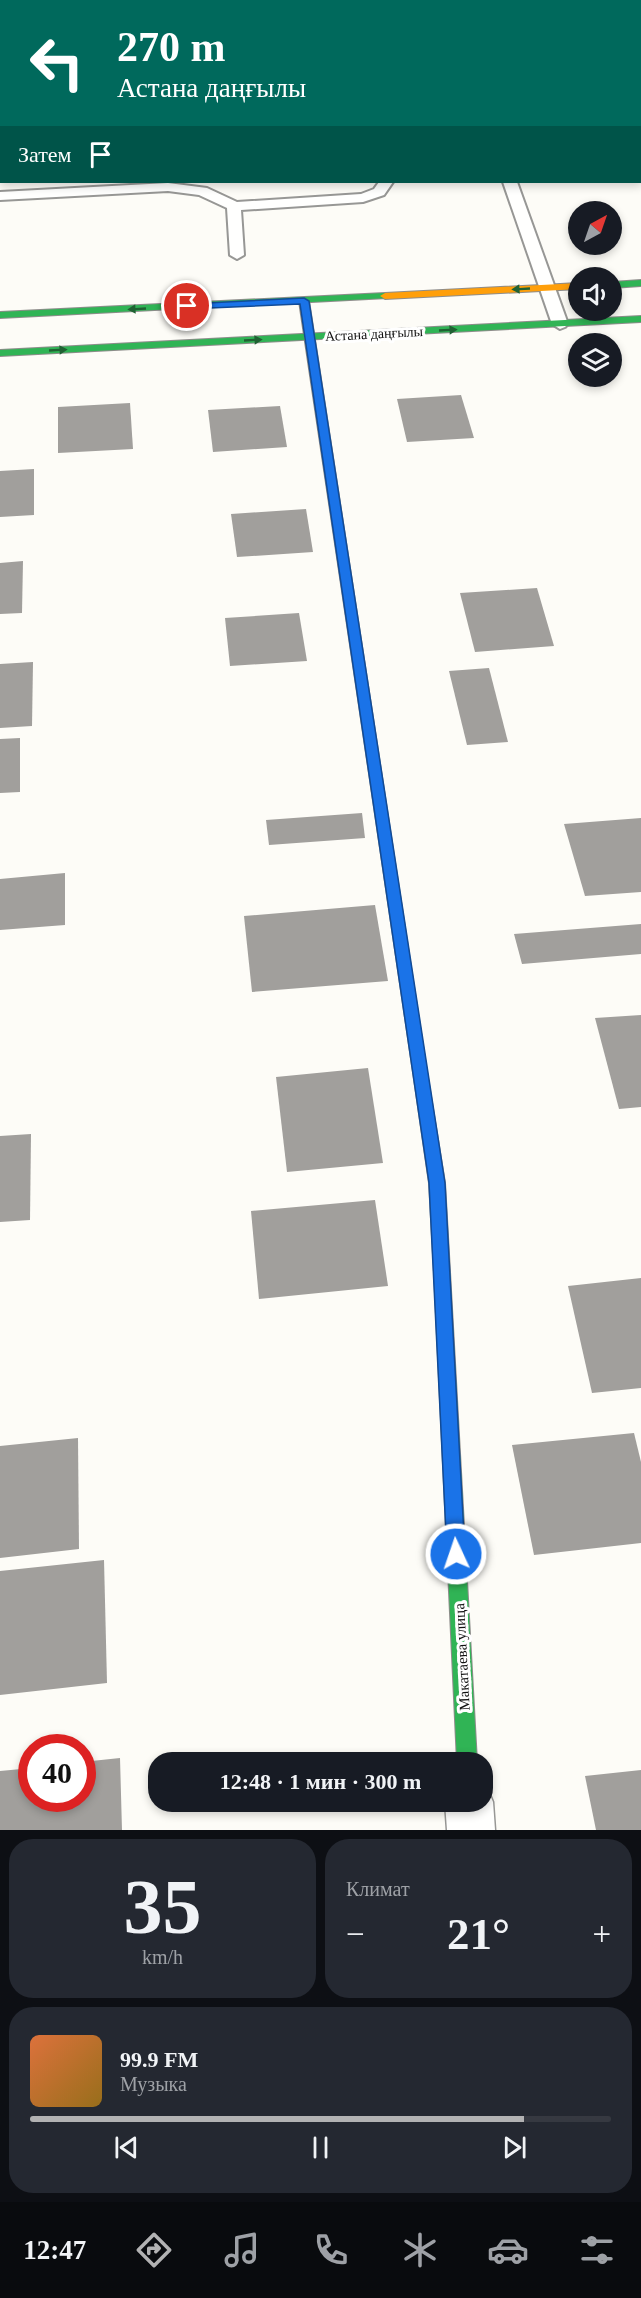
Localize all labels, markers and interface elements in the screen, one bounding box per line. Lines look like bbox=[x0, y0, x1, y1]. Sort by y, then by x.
icon: left bbox=[18, 24, 96, 102]
text: 270 m bbox=[117, 24, 226, 70]
text: Астана даңғылы bbox=[117, 73, 306, 103]
icon: arrive bbox=[84, 138, 117, 171]
text: Затем bbox=[18, 142, 72, 167]
north arrow bbox=[568, 201, 622, 255]
map controls bbox=[568, 201, 622, 387]
button: sound bbox=[568, 267, 622, 321]
pin bbox=[161, 280, 212, 331]
one-way arrow bbox=[511, 285, 530, 294]
icon: arrive bbox=[170, 289, 203, 322]
one-way arrow bbox=[128, 304, 147, 313]
street label: Астана даңғылы bbox=[325, 324, 424, 344]
one-way arrow bbox=[438, 325, 457, 334]
button: layers bbox=[568, 333, 622, 387]
one-way arrow bbox=[244, 336, 263, 345]
one-way arrow bbox=[49, 346, 68, 355]
position arrow bbox=[424, 1522, 488, 1586]
street label: Макатаева улица bbox=[451, 1602, 473, 1711]
speed limit sign: 40 bbox=[18, 1734, 96, 1812]
text: 12:48 · 1 мин · 300 m bbox=[220, 1769, 421, 1794]
text: 35 bbox=[124, 1863, 202, 1950]
text: Климат bbox=[346, 1878, 410, 1900]
text: 21° bbox=[447, 1909, 510, 1959]
text: − bbox=[346, 1916, 365, 1952]
text: + bbox=[592, 1916, 611, 1952]
text: km/h bbox=[142, 1946, 183, 1968]
text: 99.9 FM bbox=[120, 2047, 198, 2072]
text: Музыка bbox=[120, 2073, 187, 2095]
icon: previous bbox=[110, 2131, 143, 2164]
icon: pause bbox=[304, 2131, 337, 2164]
icon: next bbox=[498, 2131, 531, 2164]
icon: directions bbox=[133, 2229, 175, 2271]
icon: music bbox=[221, 2229, 263, 2271]
icon: phone bbox=[310, 2229, 352, 2271]
icon: climate bbox=[399, 2229, 441, 2271]
icon: car bbox=[487, 2229, 529, 2271]
icon: filters bbox=[576, 2229, 618, 2271]
text: 12:47 bbox=[23, 2235, 86, 2265]

